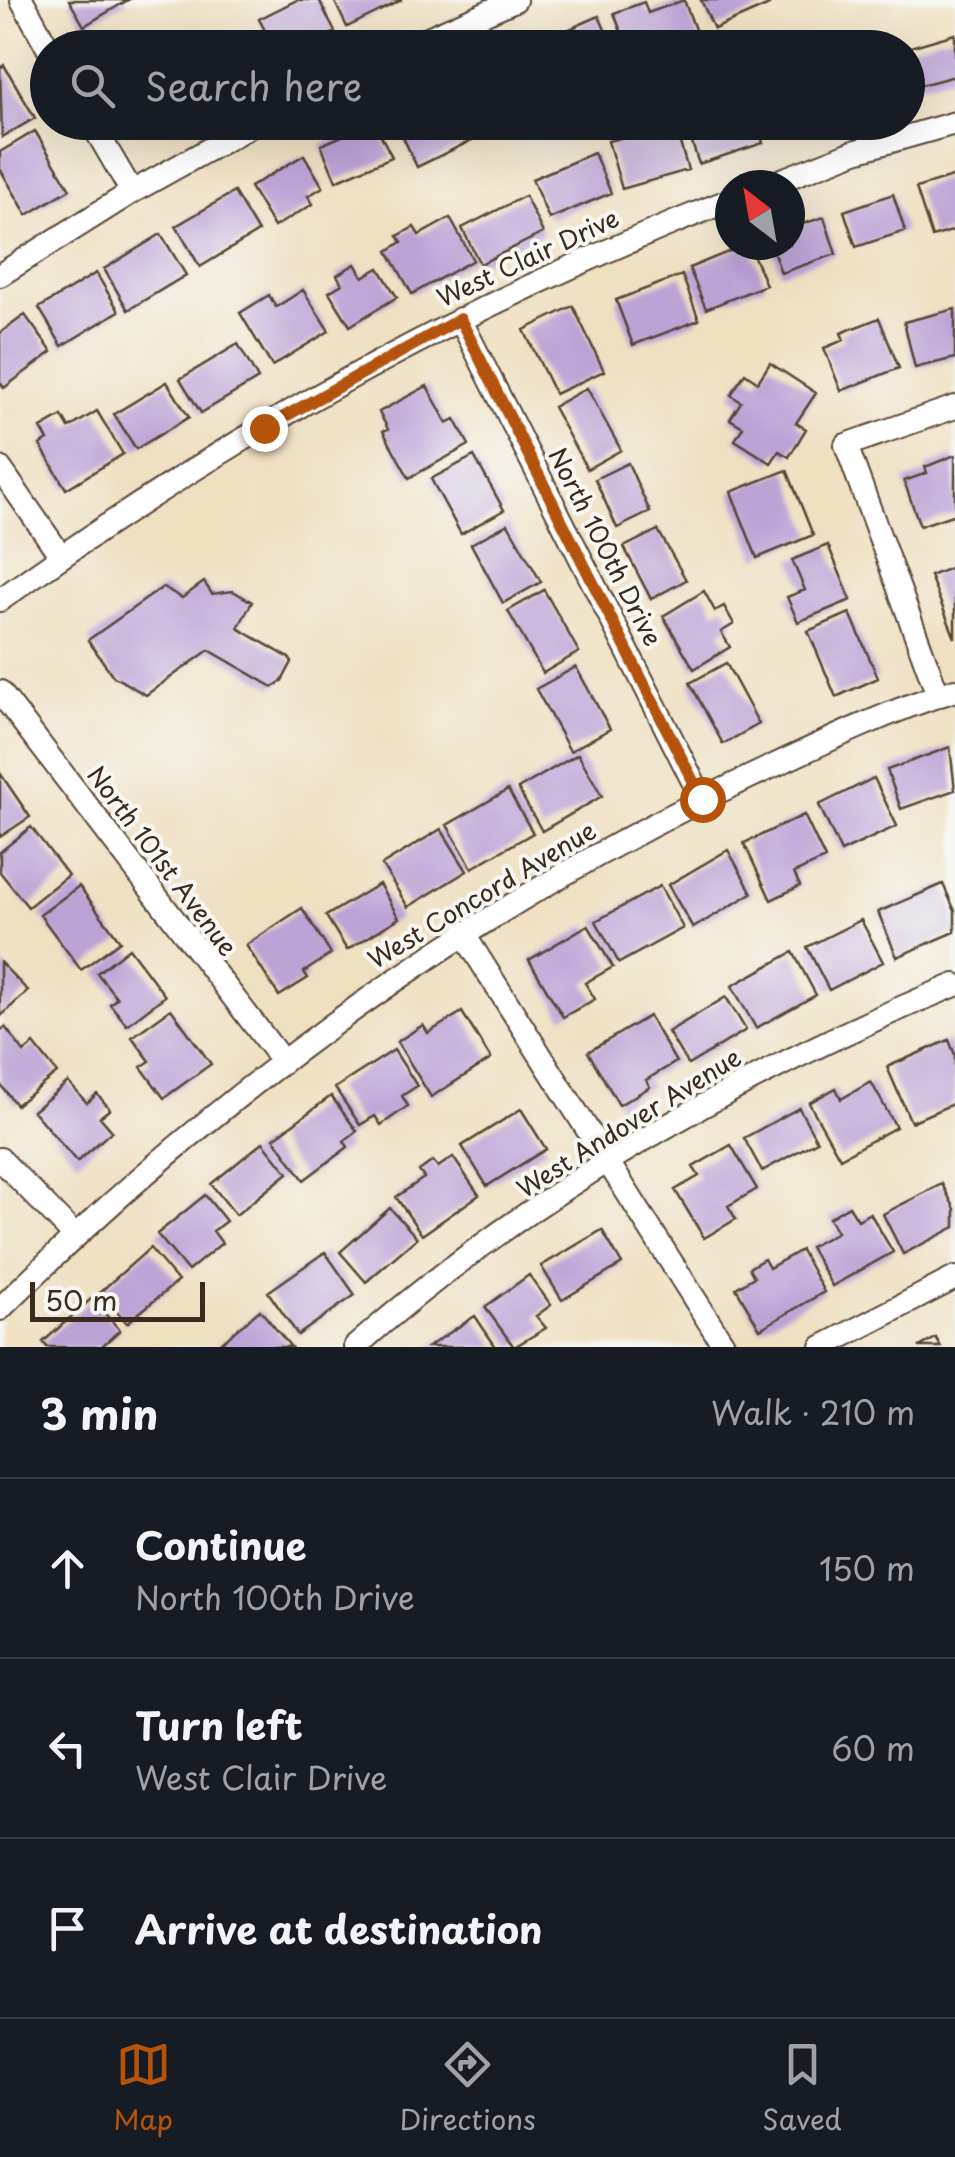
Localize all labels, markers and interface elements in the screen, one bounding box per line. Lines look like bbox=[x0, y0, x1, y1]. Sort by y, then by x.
search box bbox=[30, 30, 925, 140]
text: Search here bbox=[145, 57, 362, 114]
icon: search bbox=[65, 58, 120, 113]
north arrow bbox=[715, 170, 805, 260]
street label: West Clair Drive bbox=[430, 198, 625, 316]
route end bbox=[242, 406, 288, 452]
street label: North 100th Drive bbox=[539, 441, 672, 653]
street label: North 101st Avenue bbox=[79, 757, 247, 964]
route start bbox=[680, 777, 726, 823]
street label: West Concord Avenue bbox=[360, 811, 603, 977]
street label: West Andover Avenue bbox=[509, 1038, 748, 1207]
scale bar bbox=[30, 1277, 205, 1322]
text: 50 m bbox=[45, 1278, 118, 1321]
text: 3 min bbox=[40, 1381, 158, 1444]
text: Walk · 210 m bbox=[711, 1388, 915, 1436]
text: Continue bbox=[135, 1516, 306, 1573]
icon: ahead bbox=[40, 1541, 95, 1596]
text: 150 m bbox=[819, 1544, 915, 1592]
text: North 100th Drive bbox=[135, 1573, 415, 1621]
text: Turn left bbox=[135, 1696, 303, 1753]
icon: left bbox=[40, 1721, 95, 1776]
text: 60 m bbox=[831, 1724, 915, 1772]
text: West Clair Drive bbox=[135, 1753, 388, 1801]
text: Arrive at destination bbox=[135, 1900, 543, 1957]
icon: arrive bbox=[40, 1901, 95, 1956]
tab: Map bbox=[113, 2037, 173, 2140]
tab: Directions bbox=[400, 2037, 536, 2140]
tab: Saved bbox=[762, 2037, 842, 2140]

